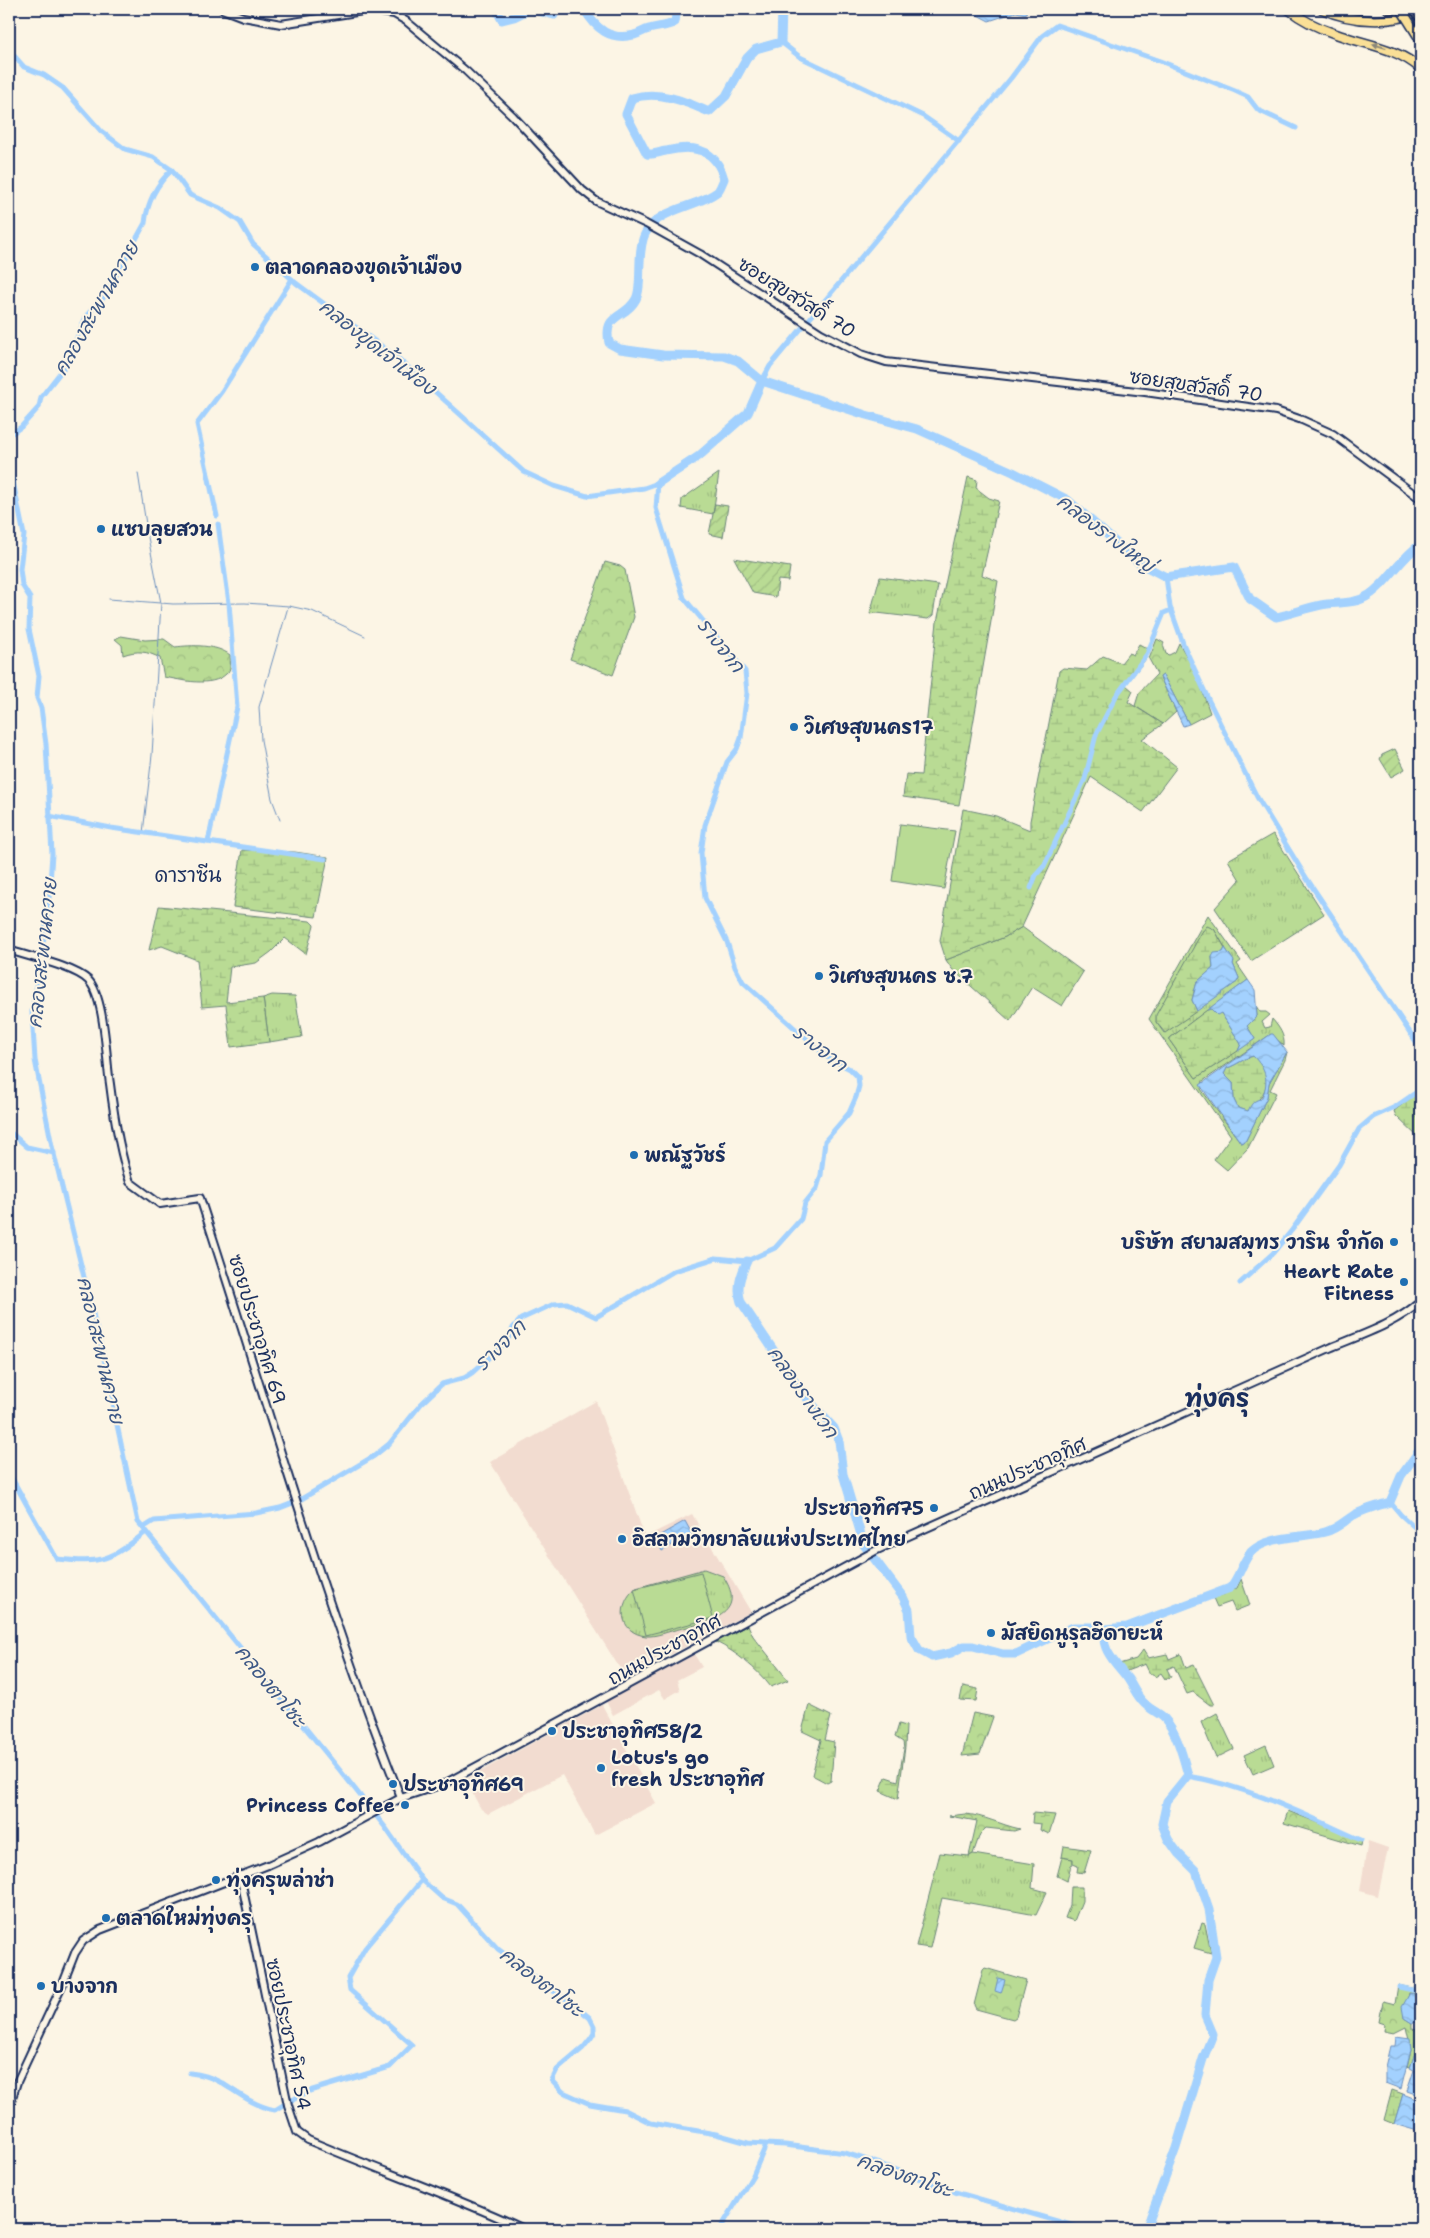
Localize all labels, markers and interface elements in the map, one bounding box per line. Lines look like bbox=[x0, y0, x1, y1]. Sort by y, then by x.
one-way arrow bbox=[1371, 41, 1386, 49]
water label: คลองสะพานควาย bbox=[47, 235, 146, 380]
street label: ซอยสุขสวัสดิ์ 70 bbox=[732, 248, 863, 345]
place label: ตลาดคลองขุดเจ้าเมือง bbox=[265, 254, 462, 282]
marker: ตลาดคลองขุดเจ้าเมือง bbox=[249, 261, 261, 273]
water label: คลองขุดเจ้าเมือง bbox=[313, 293, 443, 403]
street label: ซอยสุขสวัสดิ์ 70 bbox=[1127, 360, 1265, 409]
water label: คลองรางใหญ่ bbox=[1052, 488, 1163, 581]
place label: แซบลุยสวน bbox=[111, 517, 213, 544]
marker: แซบลุยสวน bbox=[95, 523, 107, 535]
water label: รางจาก bbox=[691, 612, 751, 679]
place label: วิเศษสุขนคร17 bbox=[804, 715, 934, 742]
marker: วิเศษสุขนคร17 bbox=[788, 721, 800, 733]
district label: ดาราซีน bbox=[155, 862, 221, 888]
water label: คลองสะพานควาย bbox=[21, 875, 63, 1029]
place label: วิเศษสุขนคร ซ.7 bbox=[829, 964, 973, 991]
marker: วิเศษสุขนคร ซ.7 bbox=[813, 970, 825, 982]
water label: รางจาก bbox=[787, 1018, 854, 1078]
place label: พณัฐวัชร์ bbox=[644, 1142, 726, 1169]
marker: พณัฐวัชร์ bbox=[628, 1149, 640, 1161]
place label: บริษัท สยามสมุทร วาริน จำกัด bbox=[1121, 1229, 1384, 1257]
marker: บริษัท สยามสมุทร วาริน จำกัด bbox=[1388, 1236, 1400, 1248]
street label: ซอยประชาอุทิศ 69 bbox=[221, 1251, 292, 1408]
place label: Heart Rate Fitness bbox=[1283, 1259, 1394, 1306]
water label: คลองสะพานควาย bbox=[71, 1274, 131, 1428]
marker: Heart Rate Fitness bbox=[1398, 1276, 1410, 1288]
water label: รางจาก bbox=[469, 1313, 532, 1376]
water label: คลองรางเวก bbox=[762, 1341, 845, 1444]
district label: ทุ่งครุ bbox=[1185, 1382, 1249, 1417]
street label: ถนนประชาอุทิศ bbox=[965, 1431, 1092, 1507]
place label: ประชาอุทิศ75 bbox=[804, 1496, 924, 1523]
marker: ประชาอุทิศ75 bbox=[928, 1502, 940, 1514]
place label: อิสลามวิทยาลัยแห่งประเทศไทย bbox=[632, 1526, 906, 1552]
marker: อิสลามวิทยาลัยแห่งประเทศไทย bbox=[616, 1533, 628, 1545]
street label: ถนนประชาอุทิศ bbox=[603, 1607, 728, 1693]
place label: มัสยิดนูรุลฮิดายะห์ bbox=[1001, 1620, 1163, 1648]
marker: มัสยิดนูรุลฮิดายะห์ bbox=[985, 1627, 997, 1639]
water label: คลองตาโซะ bbox=[230, 1639, 313, 1734]
place label: ประชาอุทิศ58/2 bbox=[562, 1719, 703, 1746]
marker: ประชาอุทิศ58/2 bbox=[546, 1725, 558, 1737]
place label: Lotus's go fresh ประชาอุทิศ bbox=[611, 1745, 765, 1794]
marker: Lotus's go fresh ประชาอุทิศ bbox=[595, 1762, 607, 1774]
place label: ประชาอุทิศ69 bbox=[403, 1772, 524, 1799]
marker: ประชาอุทิศ69 bbox=[387, 1778, 399, 1790]
place label: Princess Coffee bbox=[246, 1793, 395, 1818]
marker: Princess Coffee bbox=[399, 1799, 411, 1811]
place label: ทุ่งครุพล่าช่า bbox=[226, 1867, 334, 1895]
marker: ทุ่งครุพล่าช่า bbox=[210, 1874, 222, 1886]
place label: ตลาดใหม่ทุ่งครุ bbox=[116, 1905, 252, 1933]
marker: ตลาดใหม่ทุ่งครุ bbox=[100, 1912, 112, 1924]
water label: คลองตาโซะ bbox=[495, 1941, 590, 2024]
street label: ซอยประชาอุทิศ 54 bbox=[258, 1956, 317, 2113]
place label: บางจาก bbox=[51, 1974, 118, 1999]
marker: บางจาก bbox=[35, 1980, 47, 1992]
water label: คลองตาโซะ bbox=[854, 2147, 957, 2204]

